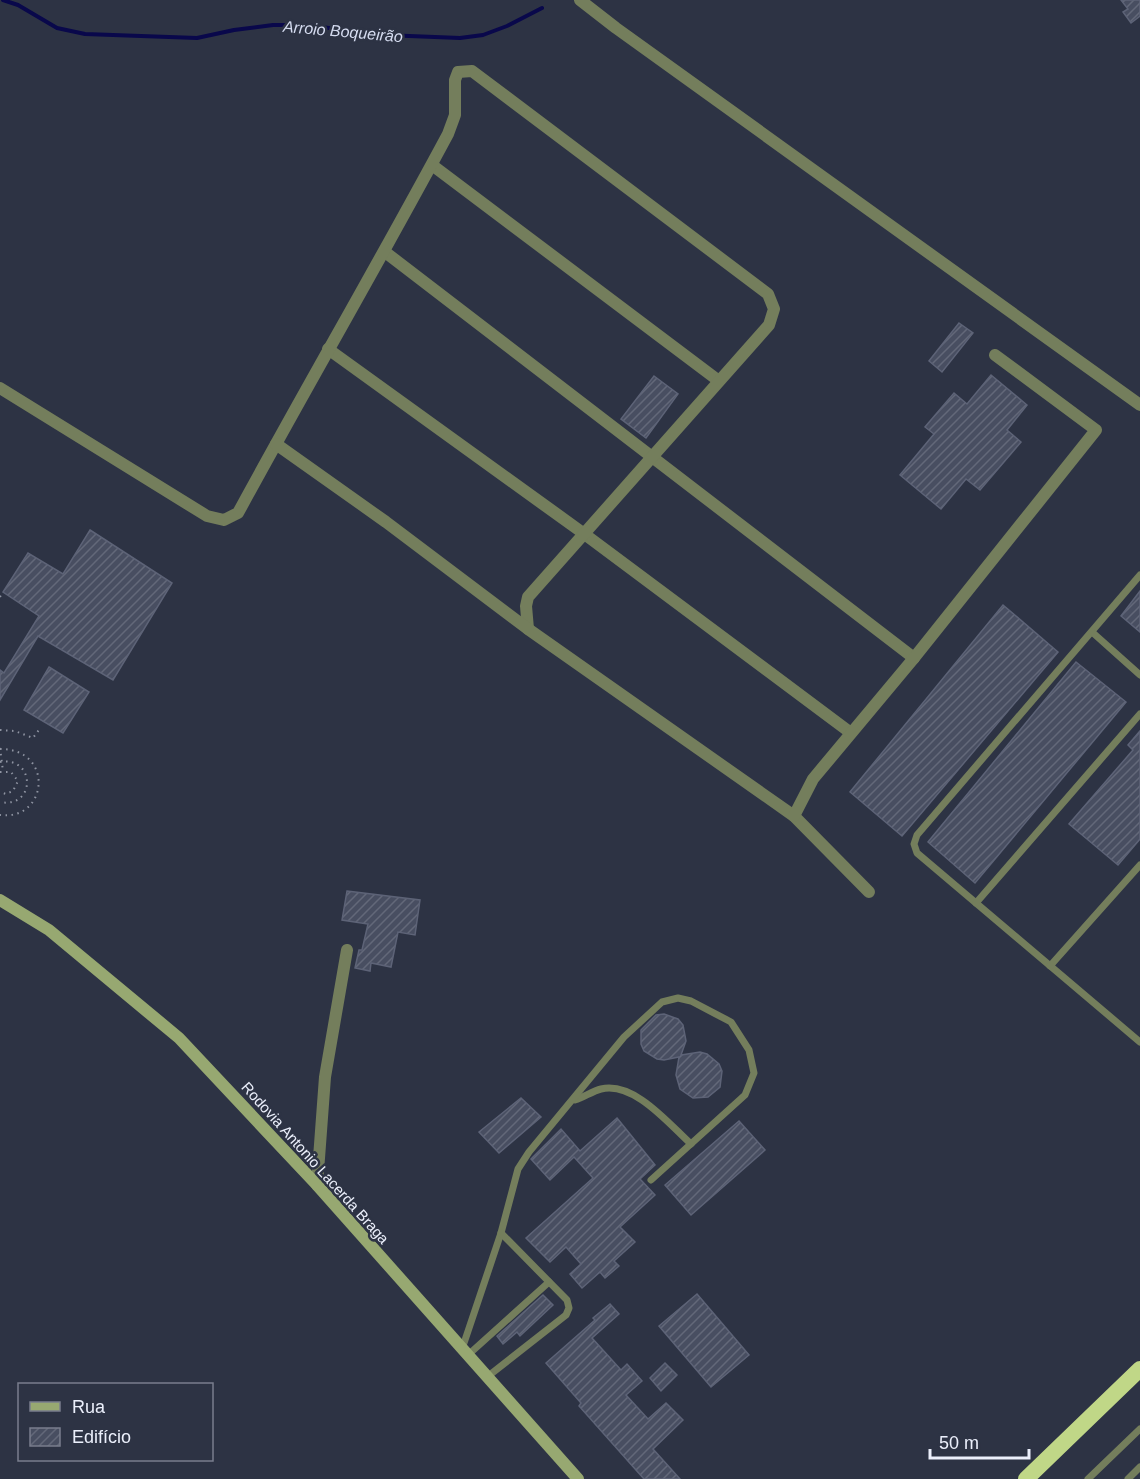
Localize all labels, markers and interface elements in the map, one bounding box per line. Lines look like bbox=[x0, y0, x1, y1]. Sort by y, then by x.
water label: Arroio Boqueirão bbox=[281, 18, 404, 45]
street label: Rodovia Antonio Lacerda Braga bbox=[238, 1078, 393, 1248]
legend bbox=[18, 1383, 213, 1461]
text: Rua bbox=[72, 1397, 106, 1417]
scale bar bbox=[930, 1422, 1029, 1460]
text: Edifício bbox=[72, 1427, 131, 1447]
text: 50 m bbox=[939, 1433, 979, 1453]

